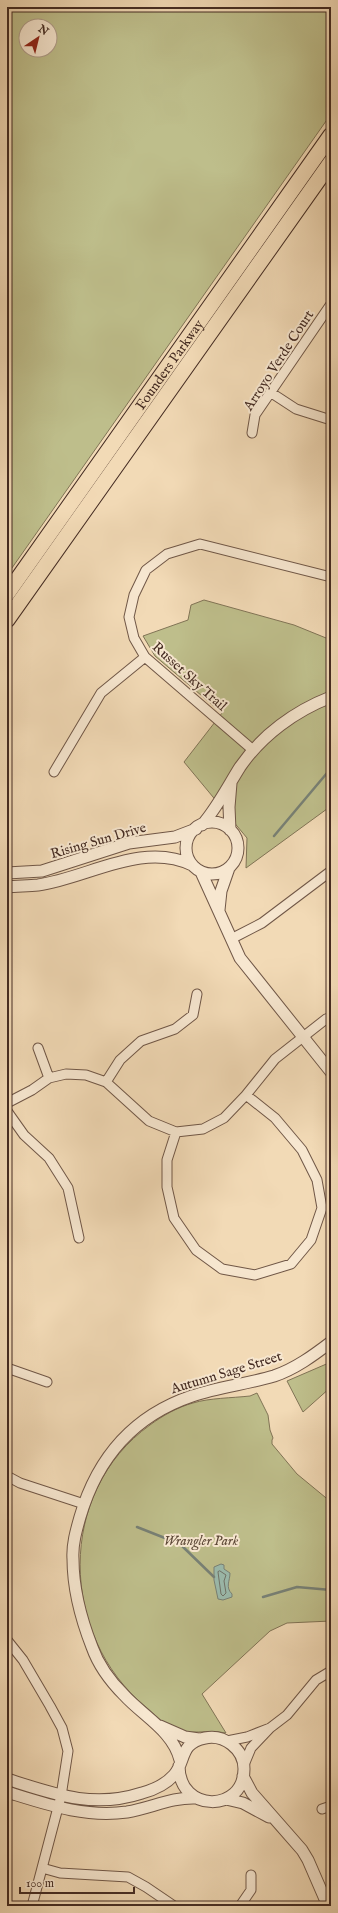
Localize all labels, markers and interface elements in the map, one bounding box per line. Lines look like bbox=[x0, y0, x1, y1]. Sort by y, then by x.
north arrow bbox=[18, 18, 58, 58]
text: N bbox=[34, 22, 51, 39]
street label: Arroyo Verde Court bbox=[239, 307, 318, 415]
street label: Founders Parkway bbox=[132, 316, 208, 414]
street label: Russet Sky Trail bbox=[148, 638, 231, 715]
street label: Rising Sun Drive bbox=[48, 819, 149, 863]
street label: Autumn Sage Street bbox=[168, 1347, 284, 1399]
park label: Wrangler Park bbox=[164, 1532, 239, 1551]
scale bar bbox=[20, 1869, 134, 1895]
text: 100 m bbox=[26, 1876, 54, 1891]

